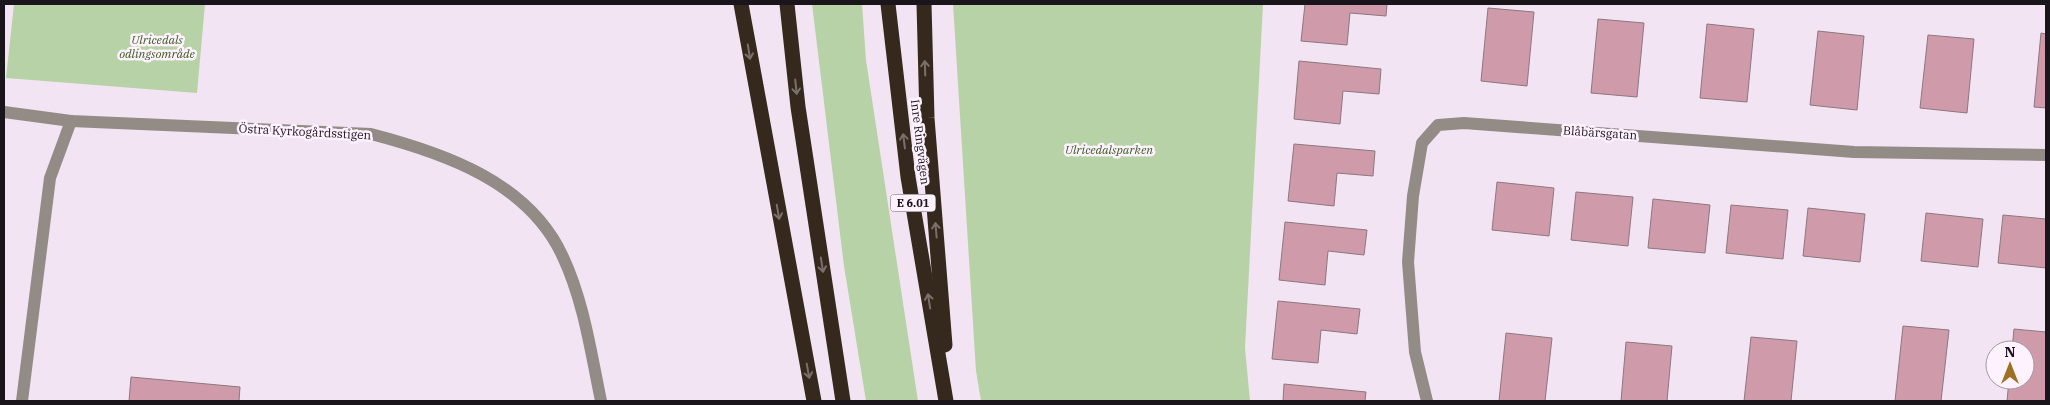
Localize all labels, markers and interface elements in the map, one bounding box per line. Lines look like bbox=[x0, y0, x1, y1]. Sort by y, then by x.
park label: Ulricedals odlingsområde bbox=[119, 32, 196, 61]
one-way arrow bbox=[744, 44, 754, 60]
one-way arrow bbox=[920, 61, 930, 77]
one-way arrow bbox=[791, 79, 800, 95]
street label: Inre Ringvägen bbox=[908, 98, 933, 186]
street label: Östra Kyrkogårdsstigen bbox=[238, 121, 372, 142]
street label: Blåbärsgatan bbox=[1562, 122, 1638, 143]
one-way arrow bbox=[899, 133, 909, 149]
park label: Ulricedalsparken bbox=[1065, 142, 1153, 157]
road number: E 6.01 bbox=[890, 194, 936, 212]
one-way arrow bbox=[774, 203, 784, 219]
one-way arrow bbox=[931, 223, 941, 239]
one-way arrow bbox=[817, 257, 827, 273]
one-way arrow bbox=[924, 294, 934, 310]
north arrow bbox=[1985, 340, 2035, 390]
text: N bbox=[2004, 343, 2016, 361]
one-way arrow bbox=[804, 363, 814, 379]

